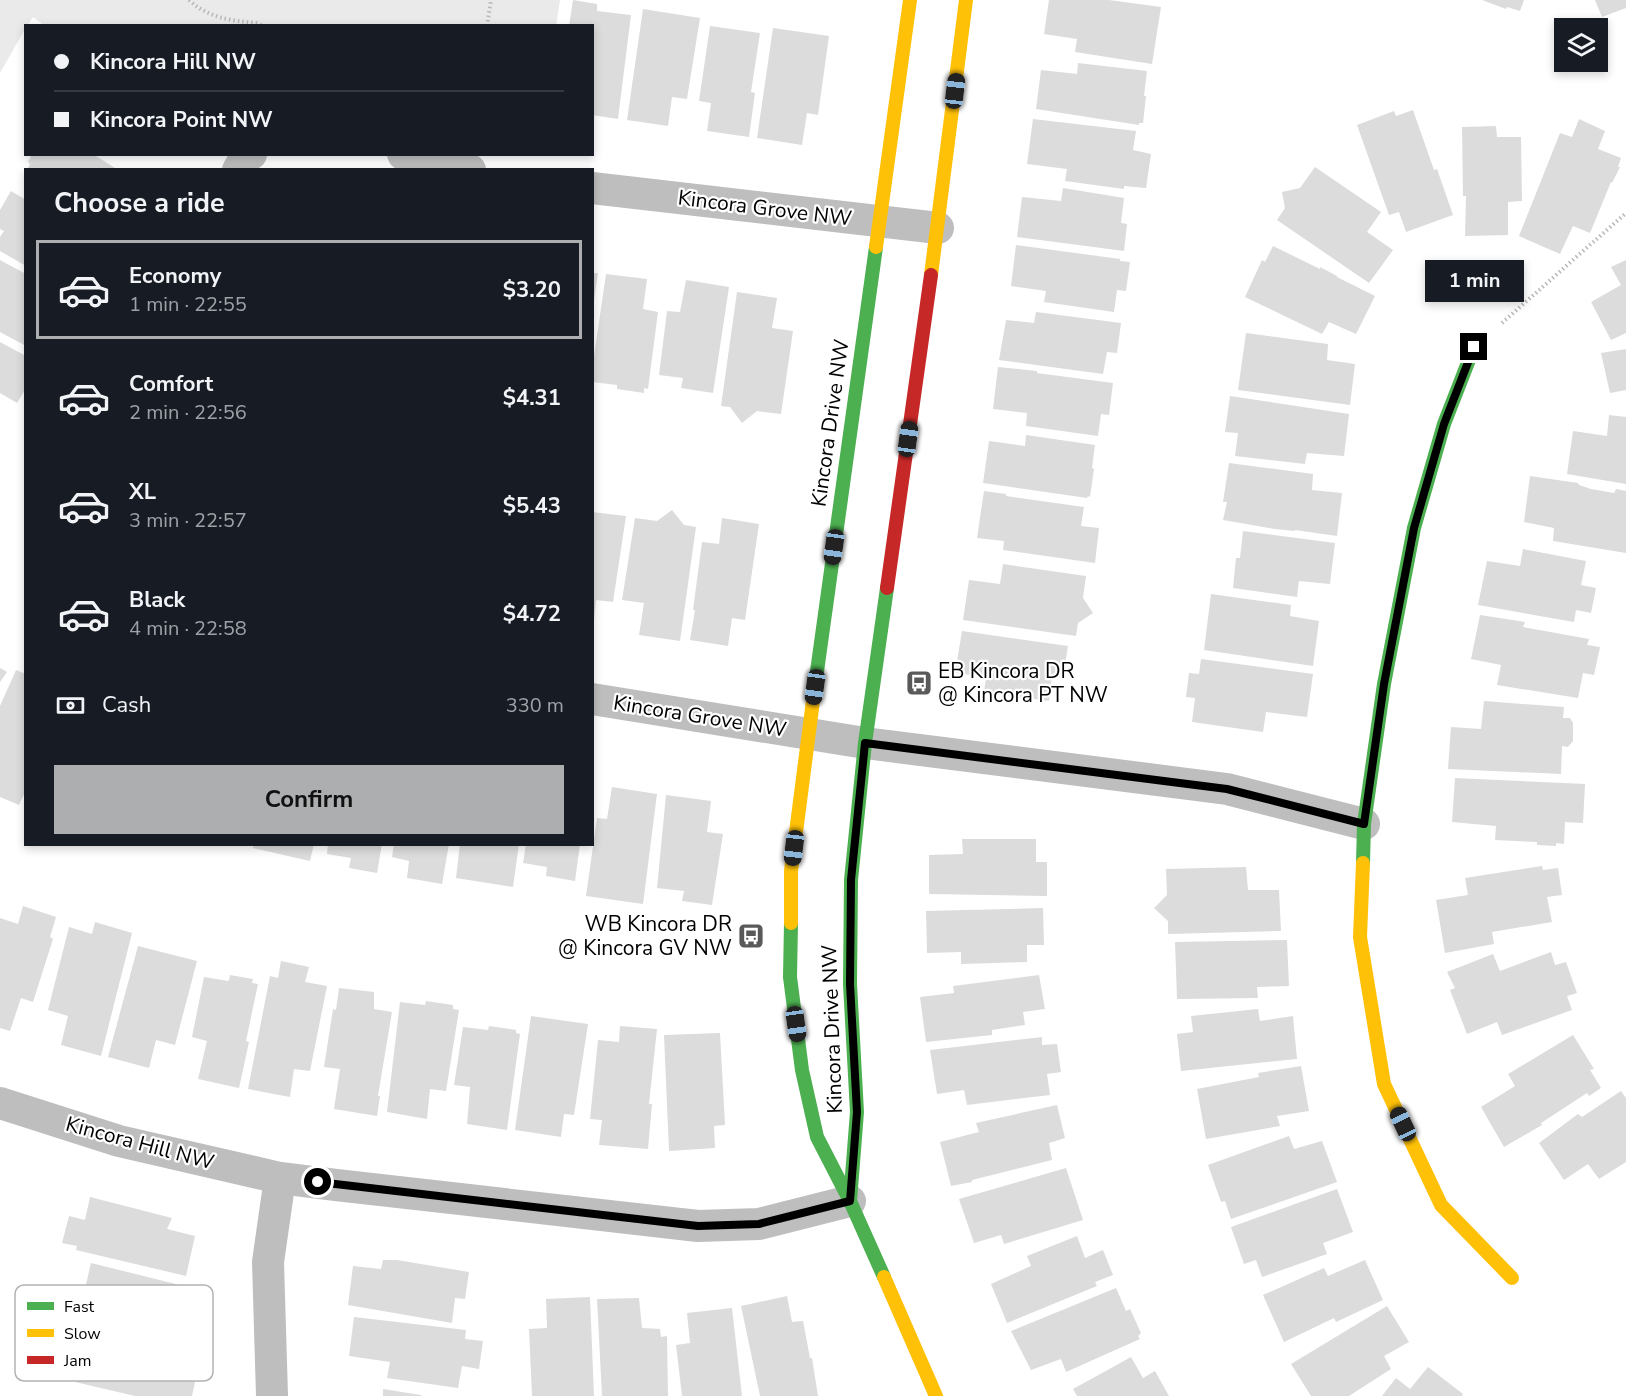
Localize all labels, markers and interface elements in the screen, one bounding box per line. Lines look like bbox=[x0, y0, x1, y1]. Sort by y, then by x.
map controls bbox=[1554, 18, 1608, 72]
button: layers bbox=[1554, 18, 1608, 72]
text: Kincora Hill NW bbox=[90, 47, 256, 77]
car bbox=[944, 72, 966, 110]
text: Kincora Point NW bbox=[90, 105, 273, 135]
street label: Kincora Grove NW bbox=[676, 183, 854, 233]
text: Choose a ride bbox=[54, 185, 225, 222]
callout: 1 min bbox=[1424, 260, 1524, 302]
text: Economy bbox=[129, 261, 221, 291]
icon: car bbox=[57, 263, 111, 317]
text: 1 min bbox=[1449, 267, 1500, 294]
text: $3.20 bbox=[503, 275, 561, 305]
text: 1 min · 22:55 bbox=[129, 291, 247, 318]
route end bbox=[1460, 333, 1487, 360]
street label: Kincora Drive NW bbox=[804, 337, 856, 509]
text: Comfort bbox=[129, 369, 213, 399]
icon: car bbox=[57, 371, 111, 425]
text: $4.31 bbox=[503, 383, 561, 413]
text: 2 min · 22:56 bbox=[129, 399, 247, 426]
car bbox=[897, 420, 919, 458]
text: XL bbox=[129, 477, 156, 507]
icon: car bbox=[57, 479, 111, 533]
text: $5.43 bbox=[503, 491, 561, 521]
text: 3 min · 22:57 bbox=[129, 507, 247, 534]
car bbox=[823, 528, 845, 566]
text: Black bbox=[129, 585, 185, 615]
icon: car bbox=[57, 587, 111, 641]
text: $4.72 bbox=[503, 599, 561, 629]
text: 4 min · 22:58 bbox=[129, 615, 247, 642]
place label: EB Kincora DR @ Kincora PT NW bbox=[938, 657, 1108, 709]
car bbox=[804, 668, 826, 706]
bus stop icon: EB Kincora DR @ Kincora PT NW bbox=[904, 668, 934, 698]
street label: Kincora Grove NW bbox=[611, 688, 789, 744]
icon: cash bbox=[54, 689, 87, 722]
text: Cash bbox=[102, 690, 151, 720]
text: 330 m bbox=[506, 692, 564, 719]
button: Confirm bbox=[54, 765, 564, 834]
car bbox=[783, 829, 805, 867]
place label: WB Kincora DR @ Kincora GV NW bbox=[558, 910, 732, 962]
bus stop icon: WB Kincora DR @ Kincora GV NW bbox=[736, 921, 766, 951]
street label: Kincora Drive NW bbox=[815, 944, 849, 1114]
car bbox=[785, 1005, 807, 1043]
car bbox=[1387, 1104, 1419, 1144]
street label: Kincora Hill NW bbox=[63, 1110, 217, 1176]
route start bbox=[304, 1168, 331, 1195]
legend bbox=[15, 1285, 213, 1381]
text: Fast bbox=[64, 1296, 95, 1318]
text: Slow bbox=[64, 1323, 101, 1345]
text: Jam bbox=[63, 1350, 91, 1372]

